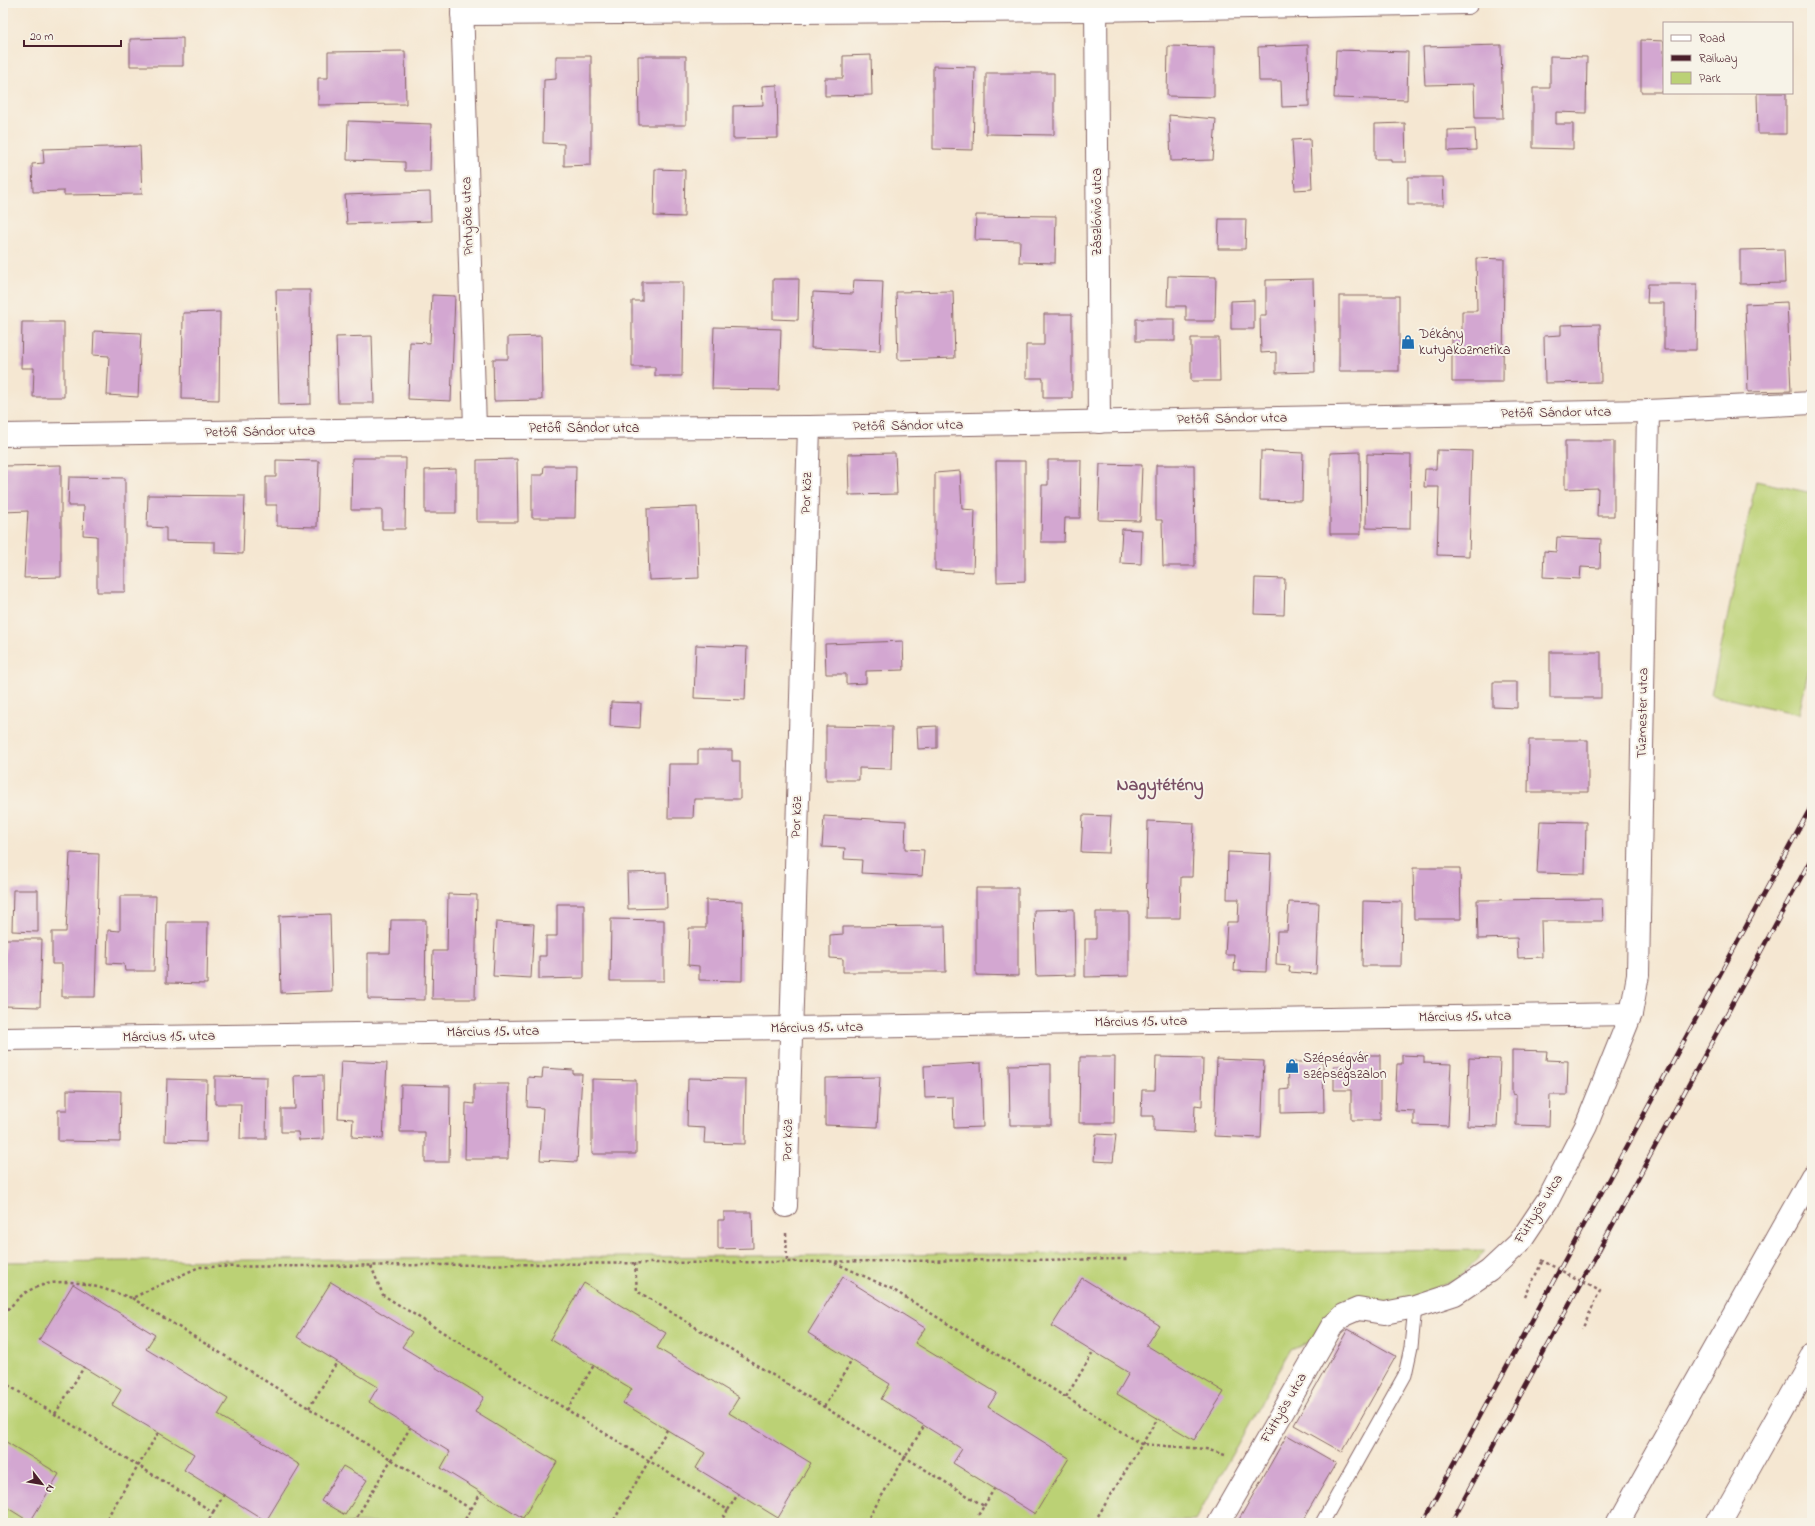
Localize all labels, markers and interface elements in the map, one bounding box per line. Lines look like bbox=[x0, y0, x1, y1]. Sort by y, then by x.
scale bar bbox=[24, 22, 121, 48]
legend bbox=[1663, 22, 1793, 94]
text: 20 m bbox=[30, 28, 53, 46]
text: Road bbox=[1699, 30, 1725, 48]
text: Railway bbox=[1699, 50, 1738, 69]
text: Park bbox=[1699, 70, 1721, 88]
street label: Zászlóvivő utca bbox=[1087, 168, 1108, 256]
street label: Pintyőke utca bbox=[456, 176, 481, 256]
place label: Dékány kutyakozmetika bbox=[1418, 324, 1510, 362]
shop icon: Dékány kutyakozmetika bbox=[1400, 334, 1416, 350]
street label: Petőfi Sándor utca bbox=[1501, 402, 1611, 424]
street label: Petőfi Sándor utca bbox=[1177, 408, 1287, 430]
street label: Petőfi Sándor utca bbox=[853, 415, 963, 437]
street label: Petőfi Sándor utca bbox=[529, 418, 639, 439]
street label: Petőfi Sándor utca bbox=[205, 421, 315, 443]
street label: Por köz bbox=[796, 472, 818, 514]
street label: Tűzmester utca bbox=[1632, 668, 1654, 758]
district label: Nagytétény bbox=[1116, 773, 1204, 800]
street label: Por köz bbox=[786, 796, 808, 838]
street label: Március 15. utca bbox=[1419, 1006, 1511, 1028]
street label: Március 15. utca bbox=[1095, 1011, 1187, 1033]
street label: Március 15. utca bbox=[771, 1017, 863, 1039]
street label: Március 15. utca bbox=[447, 1021, 539, 1043]
street label: Március 15. utca bbox=[123, 1026, 215, 1048]
place label: Szépségvár szépségszalon bbox=[1303, 1048, 1387, 1086]
shop icon: Szépségvár szépségszalon bbox=[1284, 1058, 1300, 1074]
street label: Por köz bbox=[777, 1119, 799, 1161]
street label: Füttyös utca bbox=[1509, 1170, 1569, 1249]
street label: Füttyös utca bbox=[1255, 1369, 1313, 1448]
north arrow bbox=[22, 1464, 62, 1504]
text: N bbox=[41, 1481, 58, 1496]

